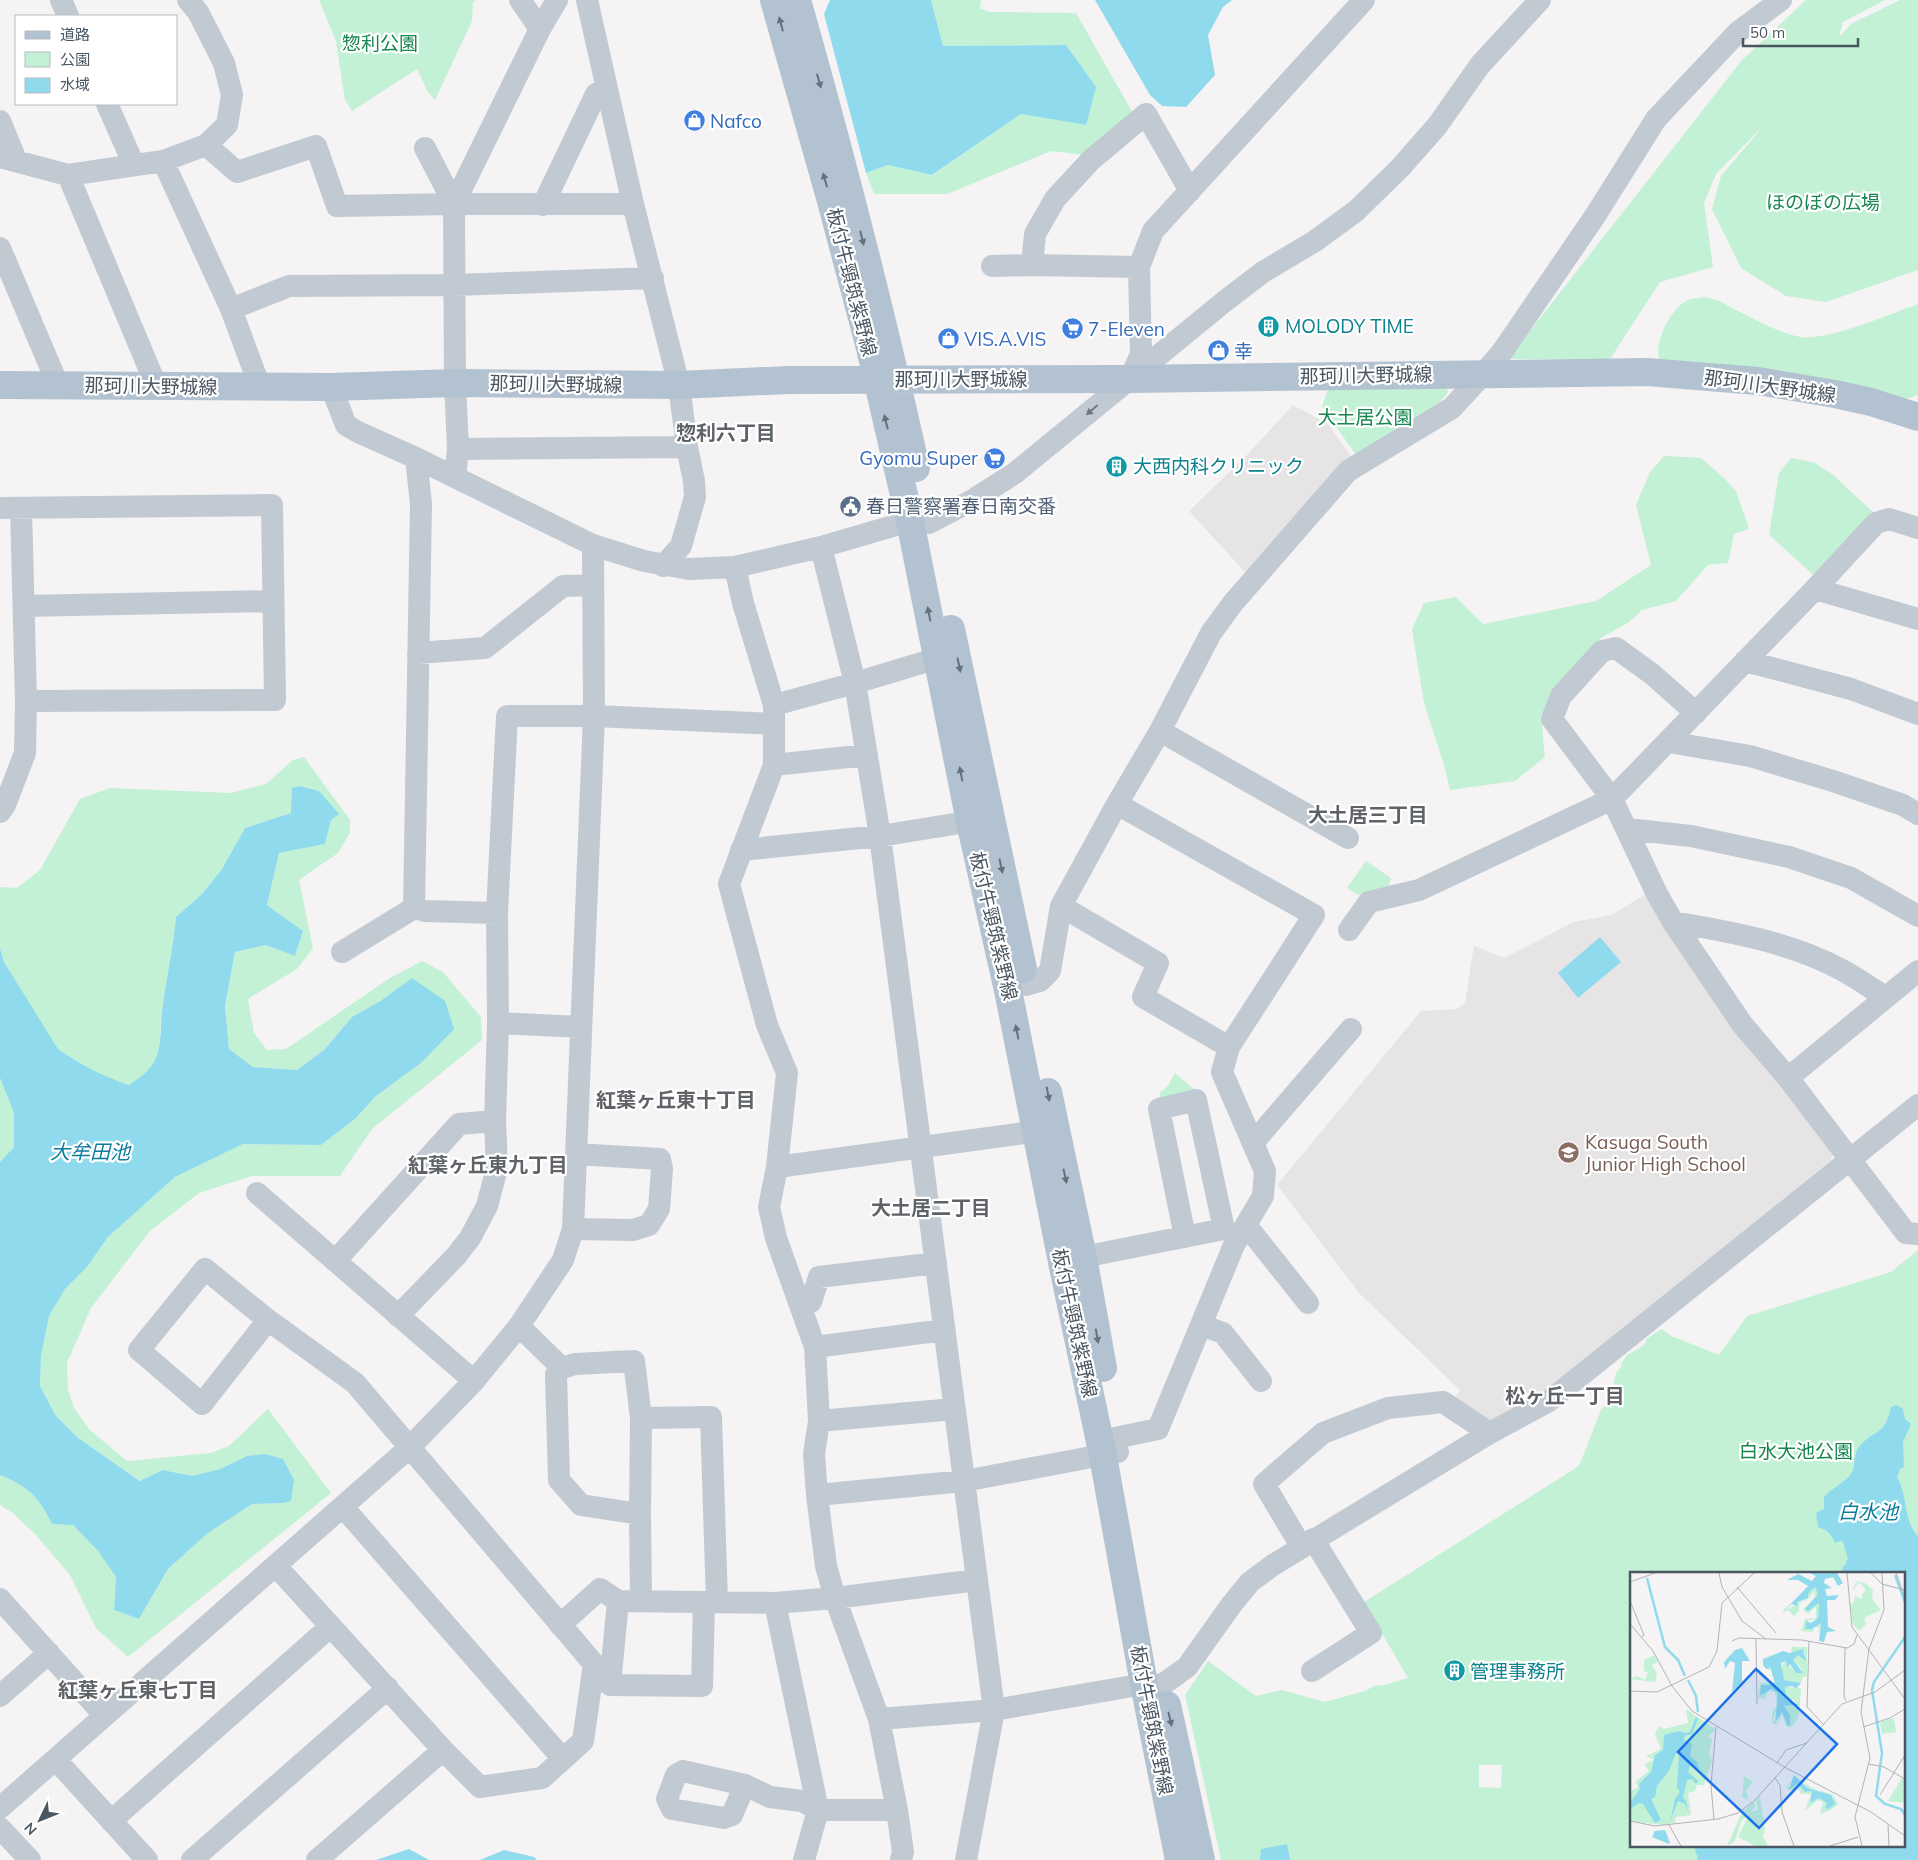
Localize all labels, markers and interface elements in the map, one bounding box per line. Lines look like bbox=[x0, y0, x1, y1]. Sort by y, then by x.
legend bbox=[15, 15, 178, 105]
scale bar bbox=[1743, 15, 1858, 47]
one-way arrow bbox=[776, 16, 784, 31]
text: 50 m bbox=[1750, 23, 1785, 42]
text: 道路 bbox=[60, 25, 90, 44]
park label: 惣利公園 bbox=[342, 31, 418, 55]
text: 公園 bbox=[60, 50, 90, 69]
one-way arrow bbox=[816, 73, 824, 88]
text: 水域 bbox=[60, 75, 90, 94]
shop icon: Nafco bbox=[682, 109, 706, 133]
place label: Nafco bbox=[710, 109, 762, 133]
one-way arrow bbox=[821, 172, 829, 187]
park label: ほのぼの広場 bbox=[1766, 190, 1880, 214]
street label: 板付牛頸筑紫野線 bbox=[822, 205, 882, 359]
one-way arrow bbox=[858, 230, 866, 245]
building icon: MOLODY TIME bbox=[1257, 314, 1281, 338]
place label: MOLODY TIME bbox=[1285, 314, 1414, 338]
supermarket icon: 7-Eleven bbox=[1060, 317, 1084, 341]
place label: 7-Eleven bbox=[1088, 317, 1165, 341]
shop icon: VIS.A.VIS bbox=[936, 327, 960, 351]
place label: VIS.A.VIS bbox=[964, 327, 1046, 351]
shop icon: 幸 bbox=[1206, 339, 1230, 363]
place label: 幸 bbox=[1234, 339, 1253, 363]
street label: 那珂川大野城線 bbox=[1299, 362, 1433, 388]
street label: 那珂川大野城線 bbox=[1702, 365, 1838, 407]
street label: 那珂川大野城線 bbox=[894, 367, 1028, 391]
street label: 那珂川大野城線 bbox=[489, 371, 623, 397]
street label: 那珂川大野城線 bbox=[84, 373, 218, 399]
one-way arrow bbox=[1086, 404, 1099, 415]
park label: 大土居公園 bbox=[1317, 405, 1413, 429]
one-way arrow bbox=[882, 414, 890, 429]
district label: 惣利六丁目 bbox=[676, 420, 776, 445]
place label: Gyomu Super bbox=[859, 446, 978, 470]
supermarket icon: Gyomu Super bbox=[982, 446, 1006, 470]
building icon: 大西内科クリニック bbox=[1105, 454, 1129, 478]
place label: 大西内科クリニック bbox=[1133, 454, 1304, 478]
public building icon: 春日警察署春日南交番 bbox=[838, 494, 862, 518]
place label: 春日警察署春日南交番 bbox=[866, 494, 1056, 518]
one-way arrow bbox=[925, 607, 933, 622]
one-way arrow bbox=[955, 658, 963, 674]
one-way arrow bbox=[956, 765, 964, 781]
district label: 大土居三丁目 bbox=[1308, 802, 1428, 827]
street label: 板付牛頸筑紫野線 bbox=[965, 849, 1023, 1003]
one-way arrow bbox=[997, 858, 1005, 874]
one-way arrow bbox=[1012, 1024, 1020, 1040]
one-way arrow bbox=[1044, 1086, 1052, 1101]
district label: 紅葉ヶ丘東十丁目 bbox=[596, 1087, 756, 1112]
place label: Kasuga South Junior High School bbox=[1585, 1130, 1746, 1176]
water label: 大牟田池 bbox=[50, 1139, 132, 1164]
school or university icon: Kasuga South Junior High School bbox=[1557, 1141, 1581, 1165]
district label: 紅葉ヶ丘東九丁目 bbox=[408, 1152, 568, 1177]
one-way arrow bbox=[1062, 1169, 1070, 1185]
district label: 大土居二丁目 bbox=[871, 1195, 991, 1220]
street label: 板付牛頸筑紫野線 bbox=[1047, 1246, 1103, 1400]
one-way arrow bbox=[1093, 1328, 1101, 1344]
district label: 松ヶ丘一丁目 bbox=[1505, 1383, 1625, 1408]
park label: 白水大池公園 bbox=[1739, 1439, 1853, 1463]
water label: 白水池 bbox=[1838, 1499, 1900, 1524]
inset map bbox=[1630, 1572, 1906, 1848]
street label: 板付牛頸筑紫野線 bbox=[1126, 1643, 1178, 1797]
building icon: 管理事務所 bbox=[1442, 1659, 1466, 1683]
place label: 管理事務所 bbox=[1470, 1659, 1565, 1683]
district label: 紅葉ヶ丘東七丁目 bbox=[58, 1677, 218, 1702]
one-way arrow bbox=[1166, 1711, 1174, 1726]
north arrow bbox=[15, 1795, 65, 1845]
text: N bbox=[20, 1819, 41, 1839]

